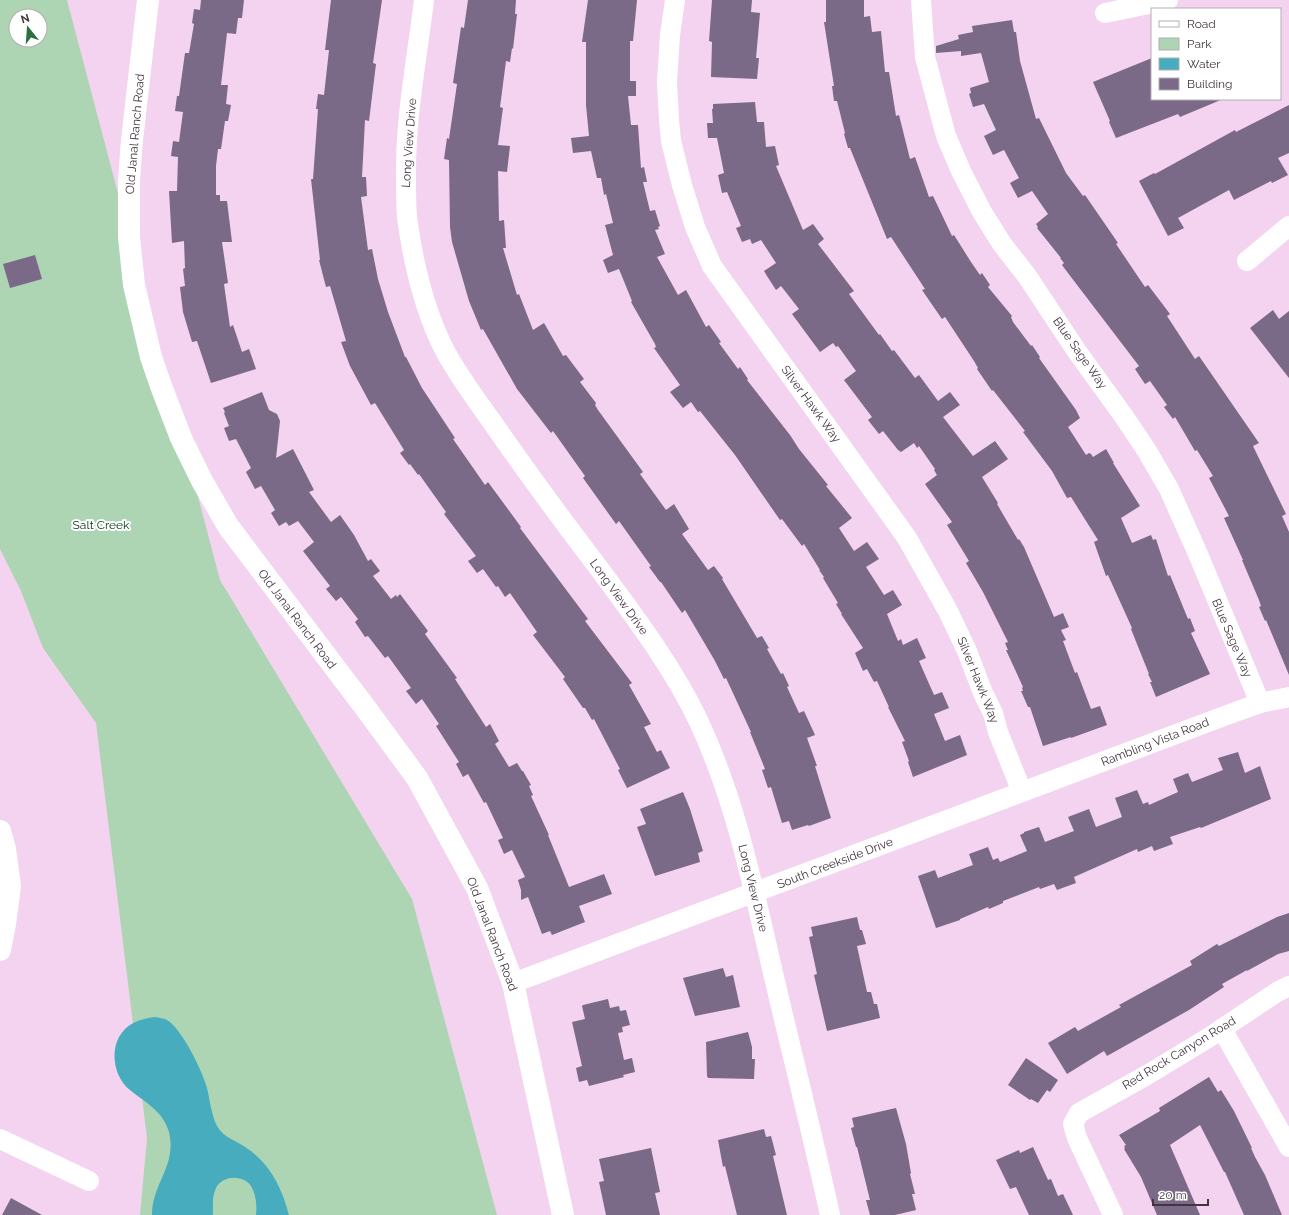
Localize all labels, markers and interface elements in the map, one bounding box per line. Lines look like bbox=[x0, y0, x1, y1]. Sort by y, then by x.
north arrow bbox=[8, 8, 48, 48]
legend bbox=[1151, 8, 1281, 100]
text: N bbox=[19, 11, 31, 26]
text: Road bbox=[1187, 17, 1216, 31]
text: Park bbox=[1187, 37, 1212, 51]
text: Water bbox=[1187, 57, 1221, 71]
street label: Old Janal Ranch Road bbox=[123, 73, 147, 195]
text: Building bbox=[1187, 77, 1233, 91]
street label: Long View Drive bbox=[399, 98, 419, 188]
street label: Blue Sage Way bbox=[1050, 314, 1110, 392]
street label: Silver Hawk Way bbox=[778, 363, 844, 446]
park label: Salt Creek bbox=[73, 518, 130, 532]
street label: Long View Drive bbox=[587, 557, 651, 637]
street label: Old Janal Ranch Road bbox=[255, 567, 339, 671]
street label: Blue Sage Way bbox=[1209, 597, 1255, 680]
street label: Silver Hawk Way bbox=[954, 635, 1002, 726]
street label: Rambling Vista Road bbox=[1099, 715, 1211, 769]
street label: South Creekside Drive bbox=[775, 834, 895, 892]
street label: Long View Drive bbox=[735, 843, 771, 933]
street label: Old Janal Ranch Road bbox=[464, 875, 520, 993]
street label: Red Rock Canyon Road bbox=[1120, 1014, 1238, 1092]
scale bar bbox=[1153, 1181, 1208, 1207]
text: 20 m bbox=[1159, 1188, 1187, 1202]

